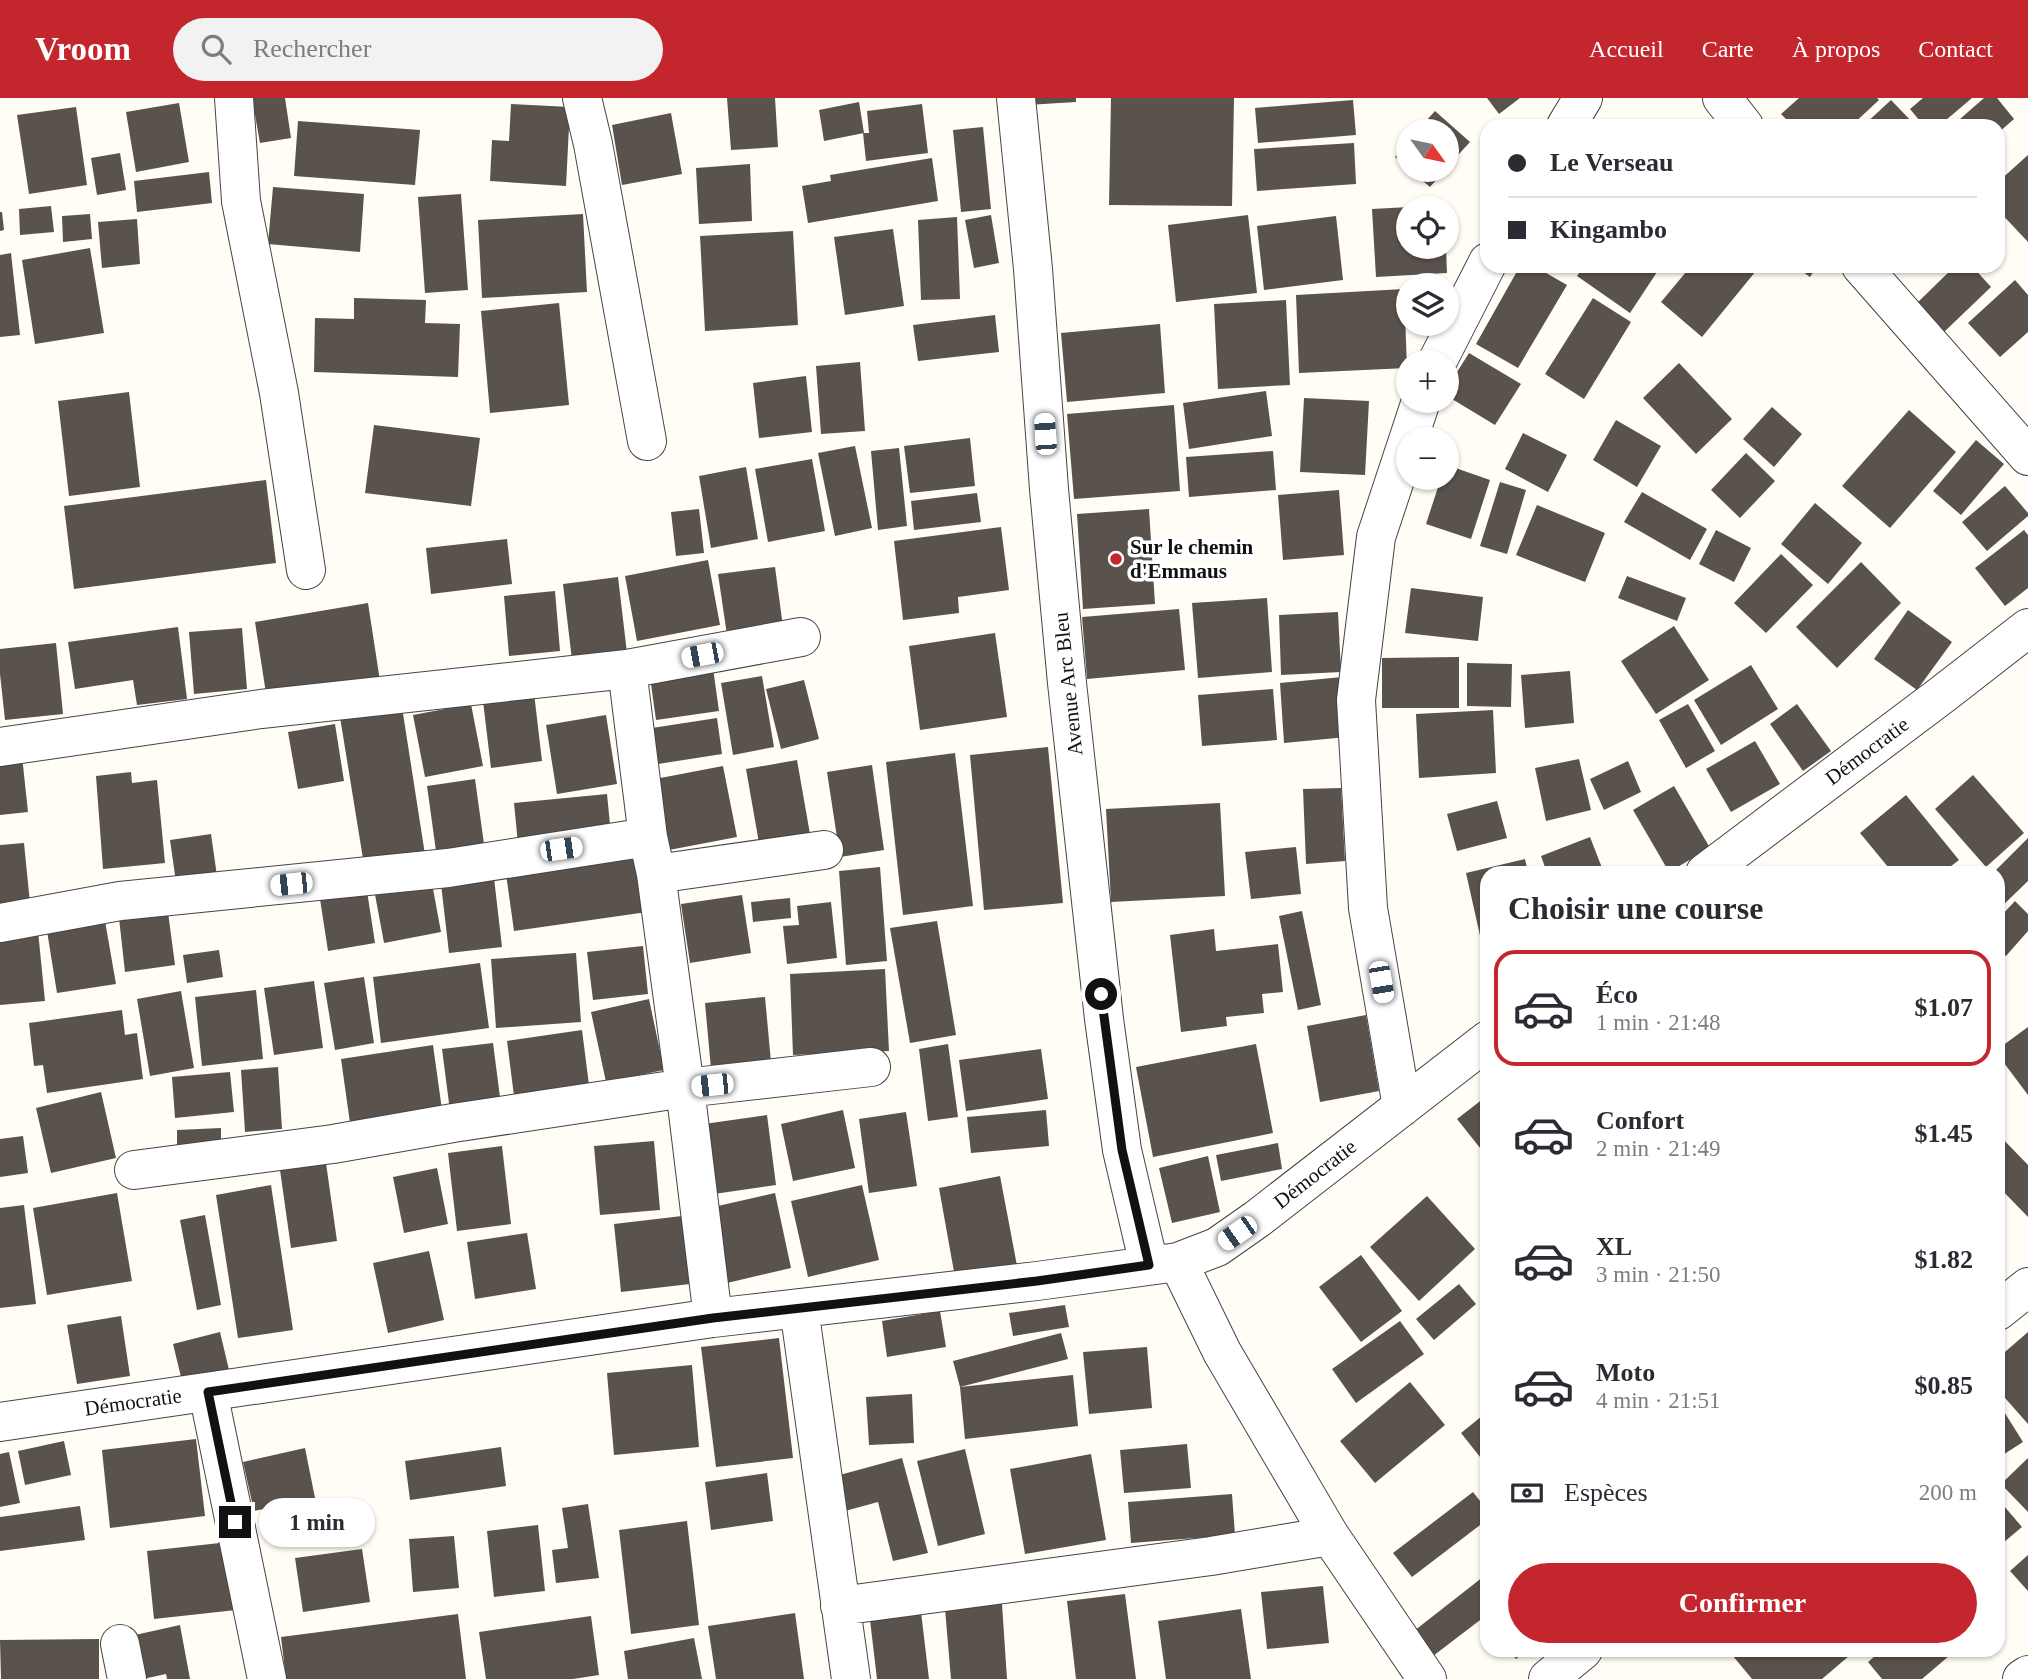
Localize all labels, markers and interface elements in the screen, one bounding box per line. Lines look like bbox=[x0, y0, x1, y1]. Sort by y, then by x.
search box bbox=[173, 18, 663, 81]
icon: search bbox=[197, 30, 235, 68]
text: Vroom bbox=[35, 31, 131, 67]
text: Rechercher bbox=[253, 34, 371, 63]
text: Accueil bbox=[1589, 36, 1664, 62]
text: Carte bbox=[1702, 36, 1754, 62]
text: À propos bbox=[1792, 36, 1880, 62]
text: Contact bbox=[1918, 36, 1993, 62]
north arrow bbox=[1396, 119, 1460, 182]
map controls bbox=[1396, 119, 1459, 490]
text: Le Verseau bbox=[1550, 148, 1674, 177]
button: locate bbox=[1396, 196, 1459, 259]
text: Kingambo bbox=[1550, 215, 1667, 244]
button: layers bbox=[1396, 273, 1459, 336]
button: + bbox=[1396, 350, 1459, 413]
car bbox=[1034, 412, 1057, 456]
button: − bbox=[1396, 427, 1459, 490]
place label: Sur le chemin d'Emmaus bbox=[1130, 535, 1254, 583]
marker: Sur le chemin d'Emmaus bbox=[1108, 551, 1124, 567]
street label: Avenue Arc Bleu bbox=[1048, 611, 1087, 757]
car bbox=[680, 641, 725, 669]
street label: Démocratie bbox=[1821, 712, 1913, 790]
car bbox=[539, 836, 584, 862]
car bbox=[270, 871, 313, 897]
text: Choisir une course bbox=[1508, 890, 1763, 926]
car bbox=[1368, 959, 1395, 1005]
icon: car bbox=[1512, 977, 1575, 1040]
route start bbox=[1085, 978, 1117, 1010]
text: Éco bbox=[1596, 980, 1638, 1009]
text: $1.07 bbox=[1915, 993, 1973, 1022]
text: 1 min · 21:48 bbox=[1596, 1010, 1721, 1035]
car bbox=[691, 1072, 734, 1098]
icon: car bbox=[1512, 1103, 1575, 1166]
text: Confort bbox=[1596, 1106, 1684, 1135]
text: $1.45 bbox=[1915, 1119, 1973, 1148]
street label: Démocratie bbox=[1269, 1134, 1361, 1214]
text: 2 min · 21:49 bbox=[1596, 1136, 1721, 1161]
car bbox=[1214, 1212, 1261, 1254]
icon: car bbox=[1512, 1229, 1575, 1292]
text: XL bbox=[1596, 1232, 1632, 1261]
text: $1.82 bbox=[1915, 1245, 1973, 1274]
text: 3 min · 21:50 bbox=[1596, 1262, 1721, 1287]
icon: car bbox=[1512, 1355, 1575, 1418]
text: Moto bbox=[1596, 1358, 1655, 1387]
text: $0.85 bbox=[1915, 1371, 1973, 1400]
street label: Démocratie bbox=[83, 1383, 183, 1421]
text: 4 min · 21:51 bbox=[1596, 1388, 1721, 1413]
icon: cash bbox=[1508, 1474, 1546, 1512]
text: Espèces bbox=[1564, 1478, 1648, 1507]
text: 200 m bbox=[1919, 1480, 1977, 1505]
callout: 1 min bbox=[260, 1498, 375, 1546]
route end bbox=[219, 1506, 251, 1538]
text: 1 min bbox=[289, 1510, 345, 1535]
button: Confirmer bbox=[1508, 1563, 1977, 1643]

